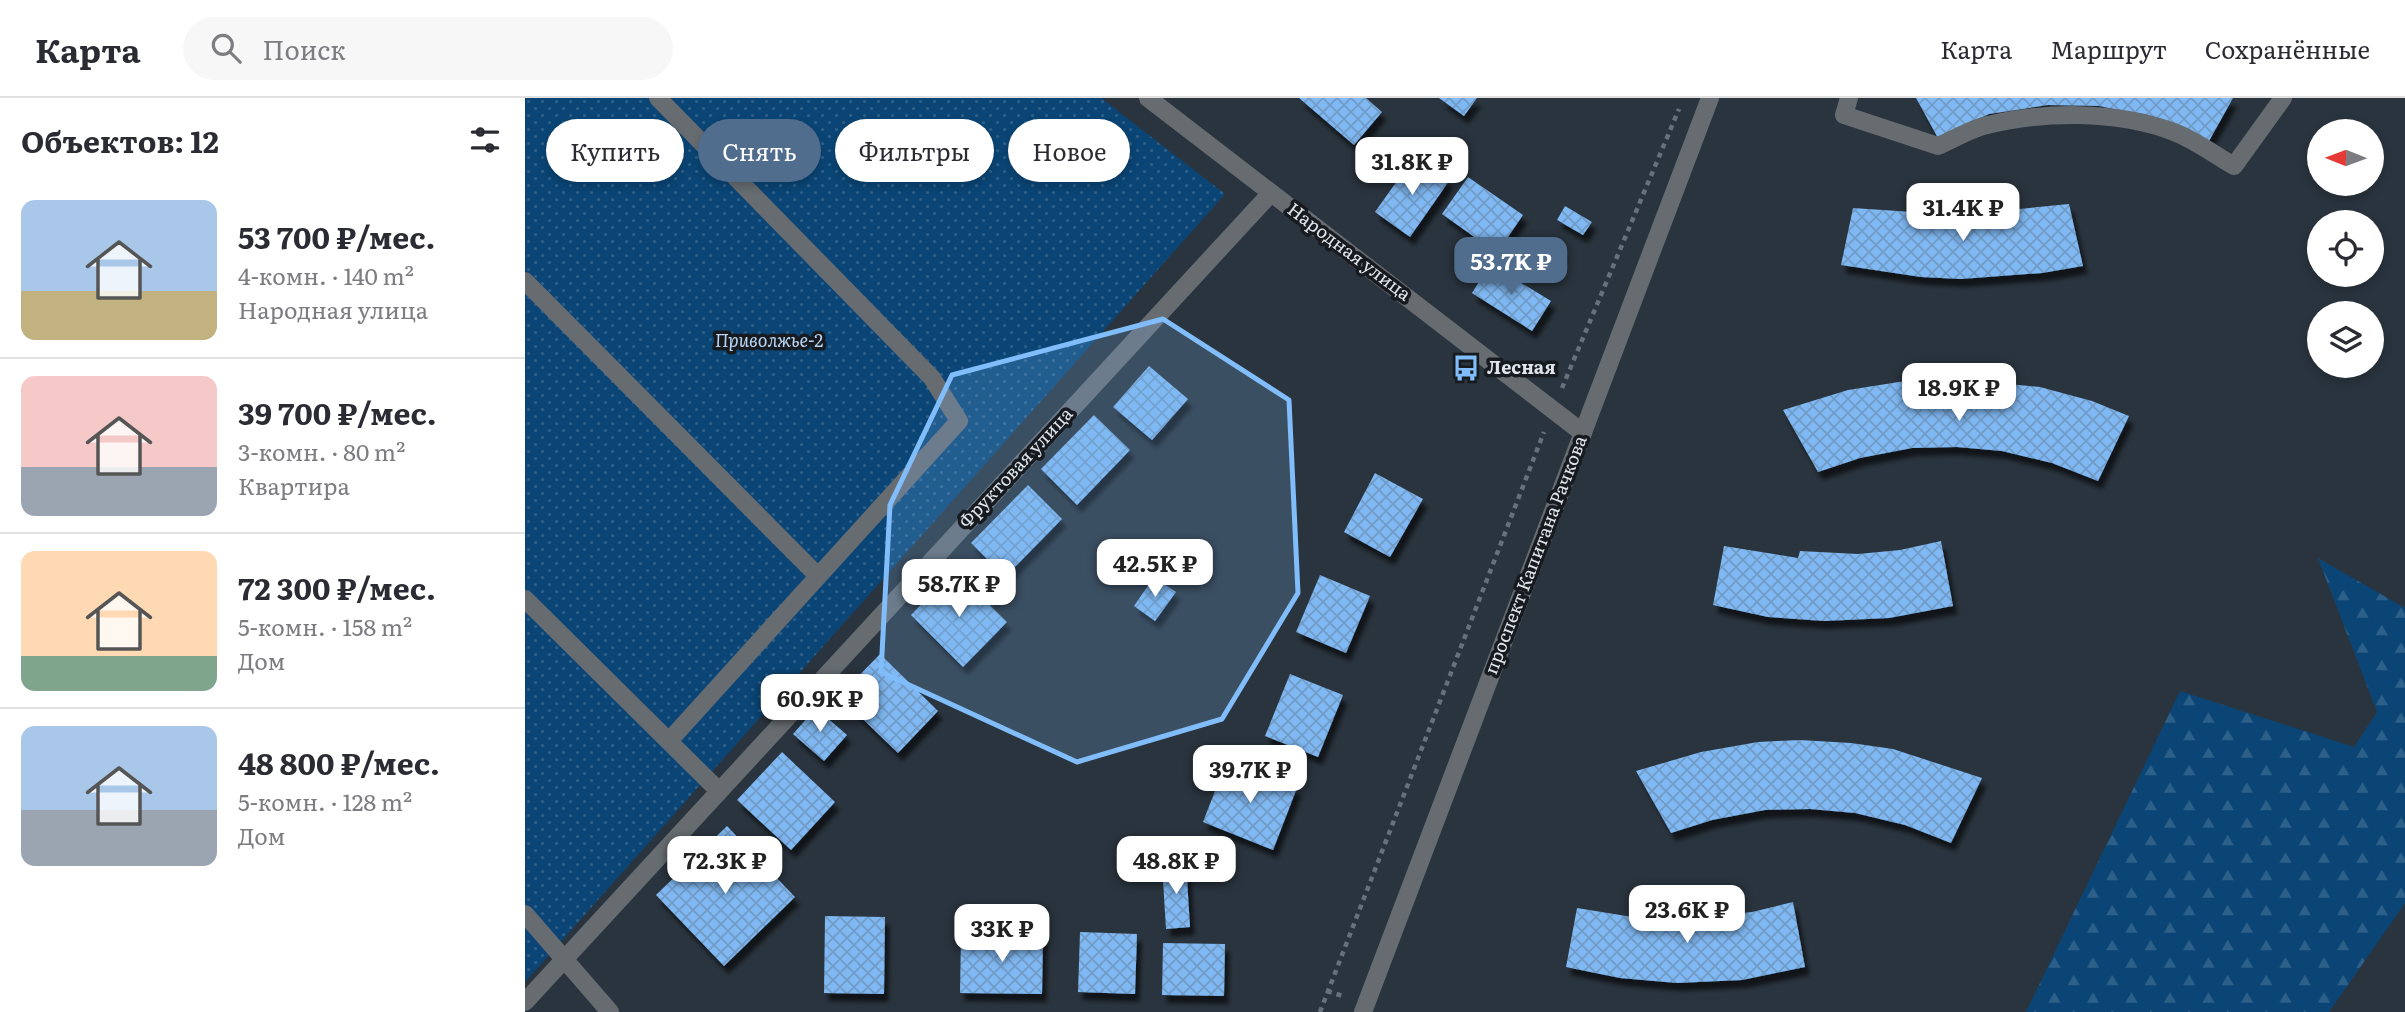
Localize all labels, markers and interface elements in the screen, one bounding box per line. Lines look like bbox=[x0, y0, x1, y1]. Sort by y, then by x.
search box bbox=[183, 17, 673, 80]
text: Карта bbox=[35, 24, 141, 73]
icon: search bbox=[207, 29, 245, 67]
text: Поиск bbox=[263, 29, 346, 68]
text: Карта bbox=[1940, 31, 2012, 66]
text: Маршрут bbox=[2050, 31, 2167, 66]
text: Сохранённые bbox=[2205, 31, 2370, 66]
text: Объектов: 12 bbox=[21, 118, 219, 162]
chip: Купить bbox=[546, 119, 684, 182]
chip: Снять bbox=[698, 119, 821, 182]
chip: Фильтры bbox=[835, 119, 994, 182]
chip: Новое bbox=[1008, 119, 1130, 182]
north arrow bbox=[2307, 119, 2383, 196]
map controls bbox=[2307, 119, 2384, 378]
icon: filters bbox=[466, 121, 504, 159]
pin: 31.8K ₽ bbox=[1347, 138, 1477, 197]
text: 31.8K ₽ bbox=[1371, 143, 1453, 177]
pin: 31.4K ₽ bbox=[1898, 184, 2028, 243]
text: 31.4K ₽ bbox=[1922, 189, 2004, 223]
street label: Народная улица bbox=[1282, 195, 1418, 307]
button: locate bbox=[2307, 210, 2384, 287]
text: 53 700 ₽/мес. bbox=[238, 214, 435, 258]
icon: home bbox=[77, 228, 161, 312]
pin: 53.7K ₽ bbox=[1446, 238, 1576, 297]
text: 53.7K ₽ bbox=[1470, 243, 1552, 277]
text: 4-комн. · 140 m² bbox=[238, 258, 414, 292]
text: Народная улица bbox=[238, 292, 428, 326]
button: layers bbox=[2307, 301, 2384, 378]
park label: Приволжье-2 bbox=[715, 326, 823, 353]
bus stop icon: Лесная bbox=[1451, 353, 1481, 383]
place label: Лесная bbox=[1487, 353, 1556, 380]
pin: 18.9K ₽ bbox=[1894, 364, 2024, 423]
text: 18.9K ₽ bbox=[1918, 369, 2000, 403]
text: 39 700 ₽/мес. bbox=[238, 390, 437, 434]
street label: Фруктовая улица bbox=[952, 400, 1078, 534]
icon: home bbox=[77, 404, 161, 488]
street label: проспект Капитана Рачкова bbox=[1477, 431, 1593, 678]
text: 3-комн. · 80 m² bbox=[238, 434, 405, 468]
text: Квартира bbox=[238, 468, 350, 502]
pin: 42.5K ₽ bbox=[1090, 540, 1220, 599]
text: 42.5K ₽ bbox=[1113, 545, 1197, 579]
pin: 58.7K ₽ bbox=[894, 560, 1024, 619]
text: 72 300 ₽/мес. bbox=[238, 565, 436, 609]
text: 58.7K ₽ bbox=[918, 565, 1000, 599]
icon: home bbox=[77, 579, 161, 663]
text: 5-комн. · 158 m² bbox=[238, 609, 412, 643]
text: Дом bbox=[238, 643, 285, 677]
pin: 60.9K ₽ bbox=[755, 674, 885, 734]
text: 60.9K ₽ bbox=[777, 680, 863, 714]
text: 48 800 ₽/мес. bbox=[238, 740, 440, 784]
pin: 39.7K ₽ bbox=[1185, 746, 1315, 805]
text: 39.7K ₽ bbox=[1209, 751, 1291, 785]
icon: home bbox=[77, 754, 161, 838]
text: 5-комн. · 128 m² bbox=[238, 784, 412, 818]
text: Дом bbox=[238, 818, 285, 852]
pin: 72.3K ₽ bbox=[660, 836, 790, 896]
pin: 48.8K ₽ bbox=[1111, 836, 1241, 896]
text: 72.3K ₽ bbox=[683, 842, 767, 876]
text: 48.8K ₽ bbox=[1133, 842, 1219, 876]
pin: 23.6K ₽ bbox=[1622, 886, 1752, 945]
text: 23.6K ₽ bbox=[1645, 891, 1729, 925]
pin: 33K ₽ bbox=[953, 904, 1051, 964]
text: 33K ₽ bbox=[970, 910, 1034, 944]

